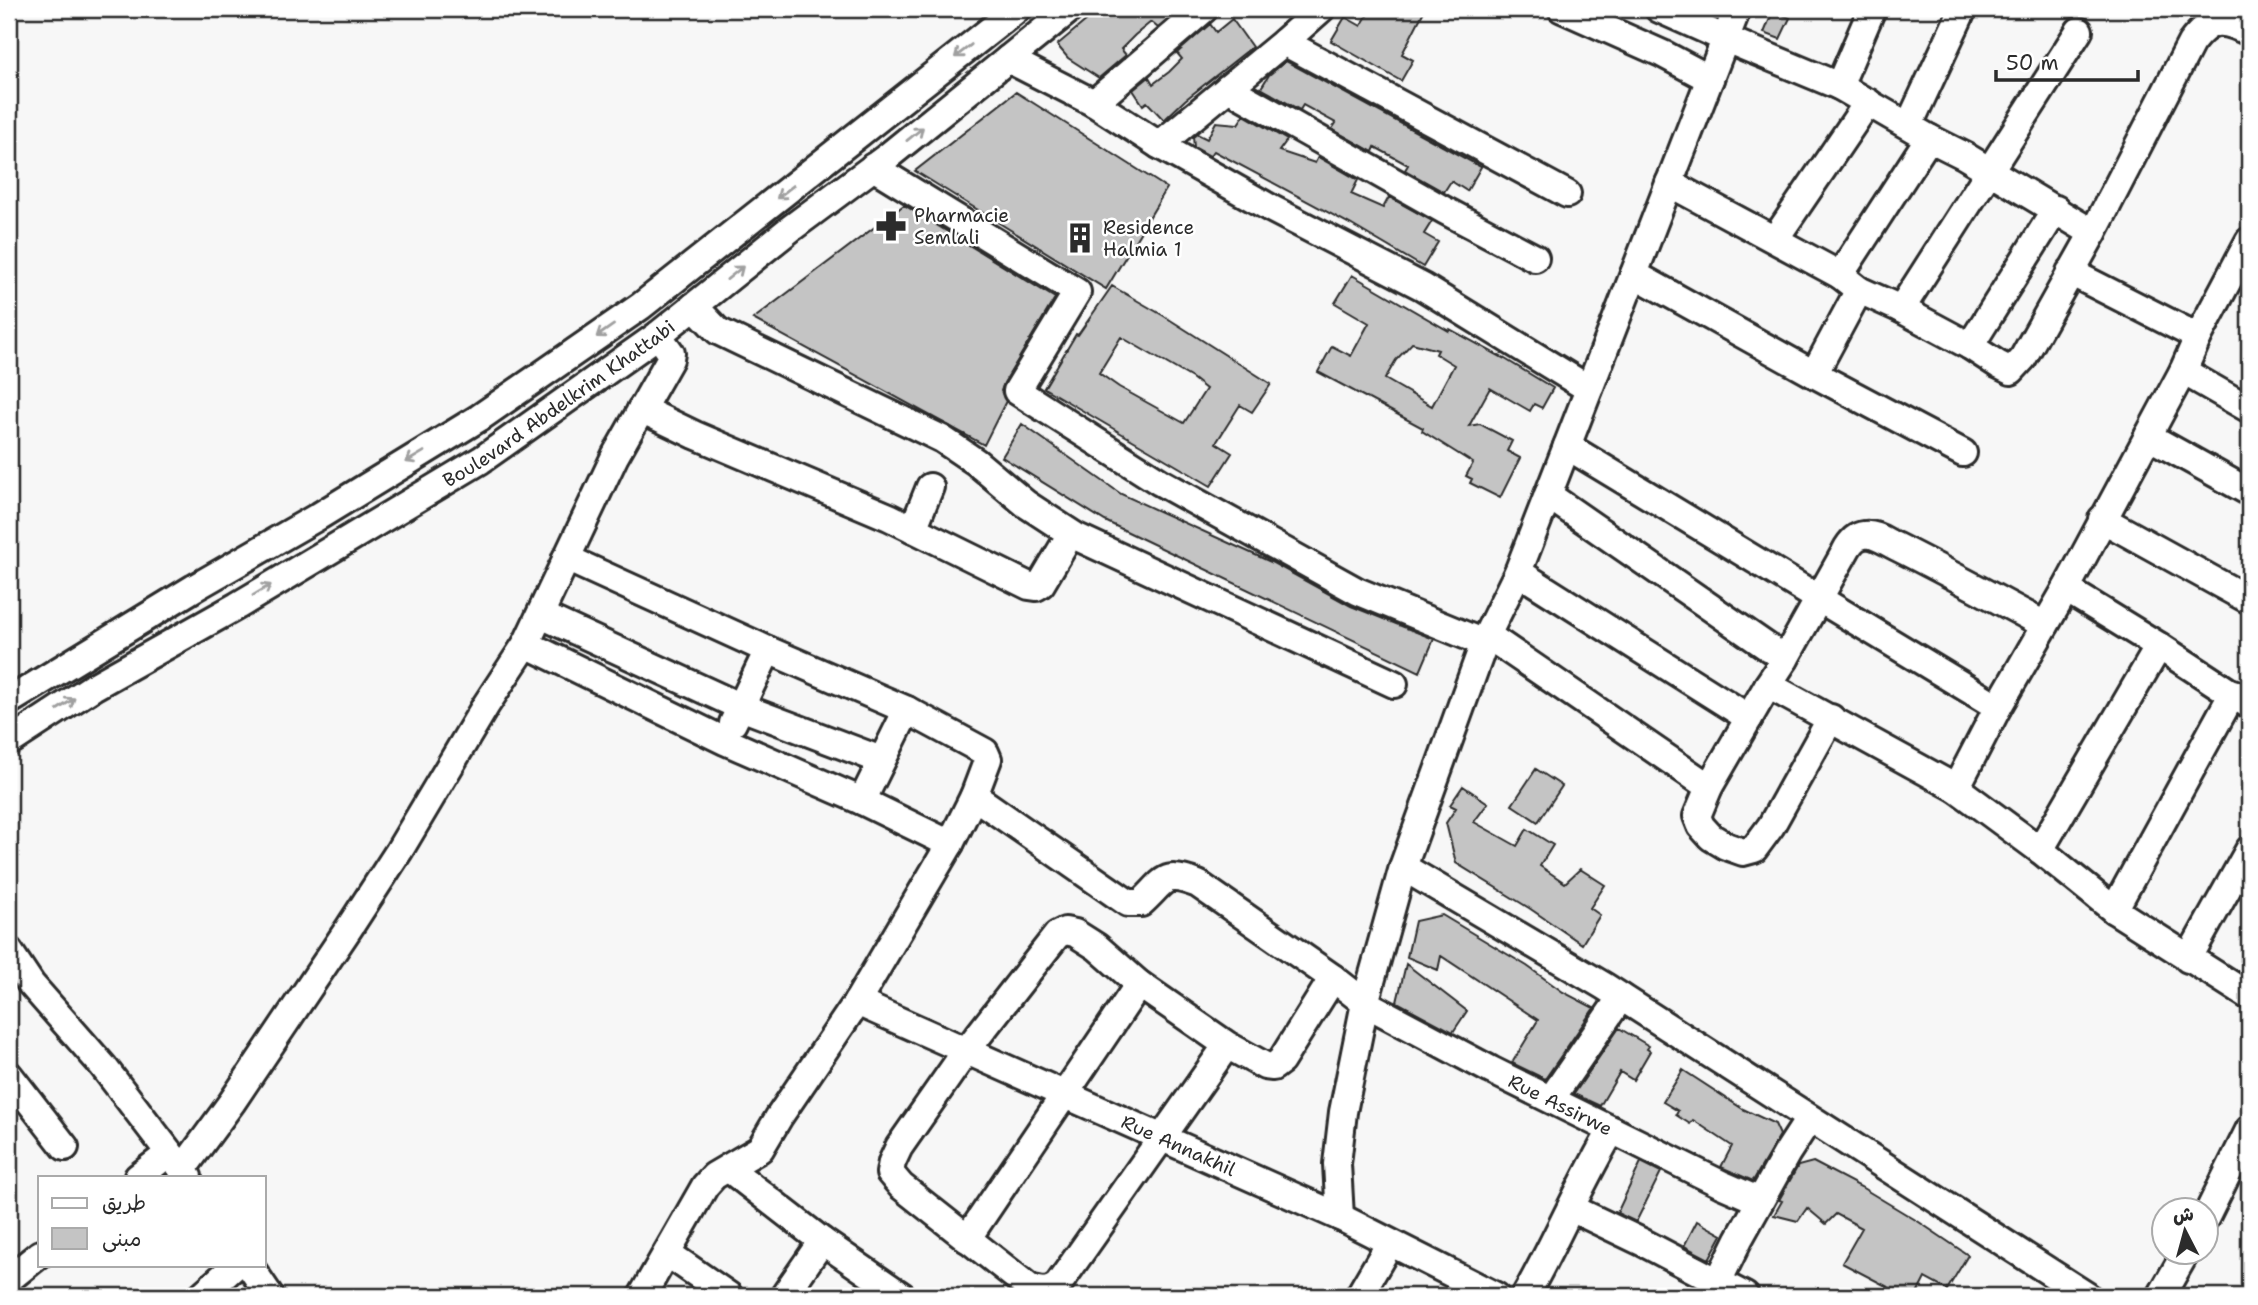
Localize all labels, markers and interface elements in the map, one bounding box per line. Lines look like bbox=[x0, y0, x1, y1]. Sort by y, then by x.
scale bar bbox=[1996, 38, 2137, 82]
one-way arrow bbox=[955, 43, 973, 59]
text: 50 m bbox=[2006, 49, 2059, 77]
one-way arrow bbox=[906, 126, 924, 142]
one-way arrow bbox=[776, 184, 794, 199]
place label: Pharmacie Semlali bbox=[914, 203, 1009, 250]
pharmacy icon: Pharmacie Semlali bbox=[874, 209, 908, 243]
place label: Residence Halmia 1 bbox=[1103, 215, 1194, 262]
building icon: Residence Halmia 1 bbox=[1063, 221, 1097, 255]
one-way arrow bbox=[726, 265, 744, 280]
street label: Boulevard Abdelkrim Khattabi bbox=[438, 314, 680, 493]
one-way arrow bbox=[596, 324, 615, 338]
one-way arrow bbox=[406, 450, 426, 464]
one-way arrow bbox=[252, 583, 272, 597]
one-way arrow bbox=[55, 697, 75, 711]
street label: Rue Assirwe bbox=[1504, 1069, 1617, 1141]
street label: Rue Annakhil bbox=[1117, 1109, 1240, 1182]
legend bbox=[38, 1176, 266, 1266]
text: طريق bbox=[102, 1189, 146, 1217]
north arrow bbox=[2150, 1196, 2220, 1266]
text: ش bbox=[2172, 1201, 2195, 1228]
text: مبنى bbox=[102, 1225, 141, 1253]

